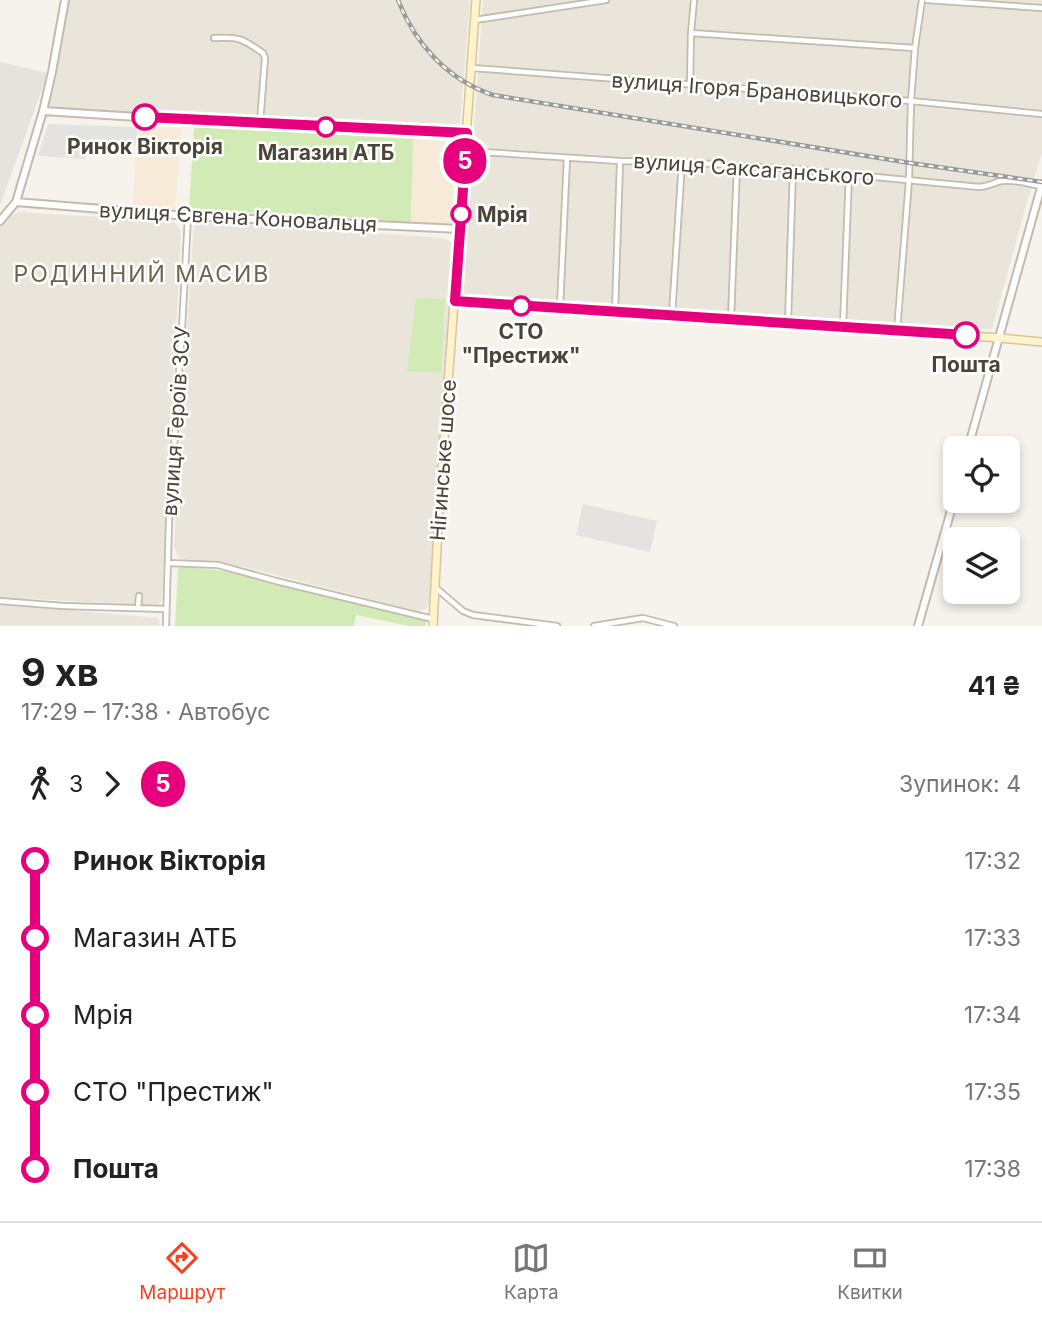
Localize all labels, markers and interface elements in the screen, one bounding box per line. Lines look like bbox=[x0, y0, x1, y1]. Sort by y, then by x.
street label: вулиця Ігоря Брановицького bbox=[611, 67, 903, 113]
marker: Ринок Вікторія bbox=[132, 104, 158, 130]
marker: Магазин АТБ bbox=[316, 117, 336, 137]
place label: Ринок Вікторія bbox=[67, 134, 223, 159]
line badge: 5 bbox=[442, 138, 488, 184]
place label: Магазин АТБ bbox=[258, 140, 394, 165]
text: 5 bbox=[457, 146, 473, 175]
street label: вулиця Саксаганського bbox=[633, 148, 875, 190]
street label: вулиця Євгена Коновальця bbox=[98, 197, 378, 237]
place label: Мрія bbox=[477, 202, 528, 227]
marker: Мрія bbox=[451, 204, 471, 224]
district label: РОДИННИЙ МАСИВ bbox=[14, 260, 270, 288]
marker: СТО "Престиж" bbox=[511, 296, 531, 316]
place label: СТО "Престиж" bbox=[461, 319, 581, 368]
marker: Пошта bbox=[953, 322, 979, 348]
street label: вулиця Героїв ЗСУ bbox=[157, 325, 195, 517]
place label: Пошта bbox=[931, 352, 1001, 377]
street label: Нігинське шосе bbox=[425, 378, 461, 542]
map controls bbox=[943, 436, 1020, 604]
button: locate bbox=[943, 436, 1020, 513]
button: layers bbox=[943, 527, 1020, 604]
text: 9 хв bbox=[21, 649, 99, 695]
text: 41 ₴ bbox=[968, 670, 1021, 701]
text: 17:29 – 17:38 · Автобус bbox=[21, 698, 270, 726]
icon: walk bbox=[21, 765, 59, 803]
icon: forward bbox=[93, 765, 131, 803]
text: 5 bbox=[155, 769, 171, 798]
text: 3 bbox=[69, 770, 83, 798]
text: Зупинок: 4 bbox=[899, 770, 1021, 798]
text: Ринок Вікторія bbox=[73, 845, 266, 876]
text: 17:32 bbox=[965, 847, 1021, 875]
text: Магазин АТБ bbox=[73, 922, 237, 953]
text: 17:33 bbox=[964, 924, 1021, 952]
text: Мрія bbox=[73, 999, 133, 1030]
text: 17:34 bbox=[964, 1001, 1021, 1029]
text: СТО "Престиж" bbox=[73, 1076, 274, 1107]
text: 17:35 bbox=[965, 1078, 1021, 1106]
text: Пошта bbox=[73, 1153, 159, 1184]
text: 17:38 bbox=[964, 1155, 1021, 1183]
tab: Маршрут bbox=[139, 1239, 225, 1304]
tab: Карта bbox=[504, 1239, 559, 1304]
tab: Квитки bbox=[837, 1239, 903, 1304]

